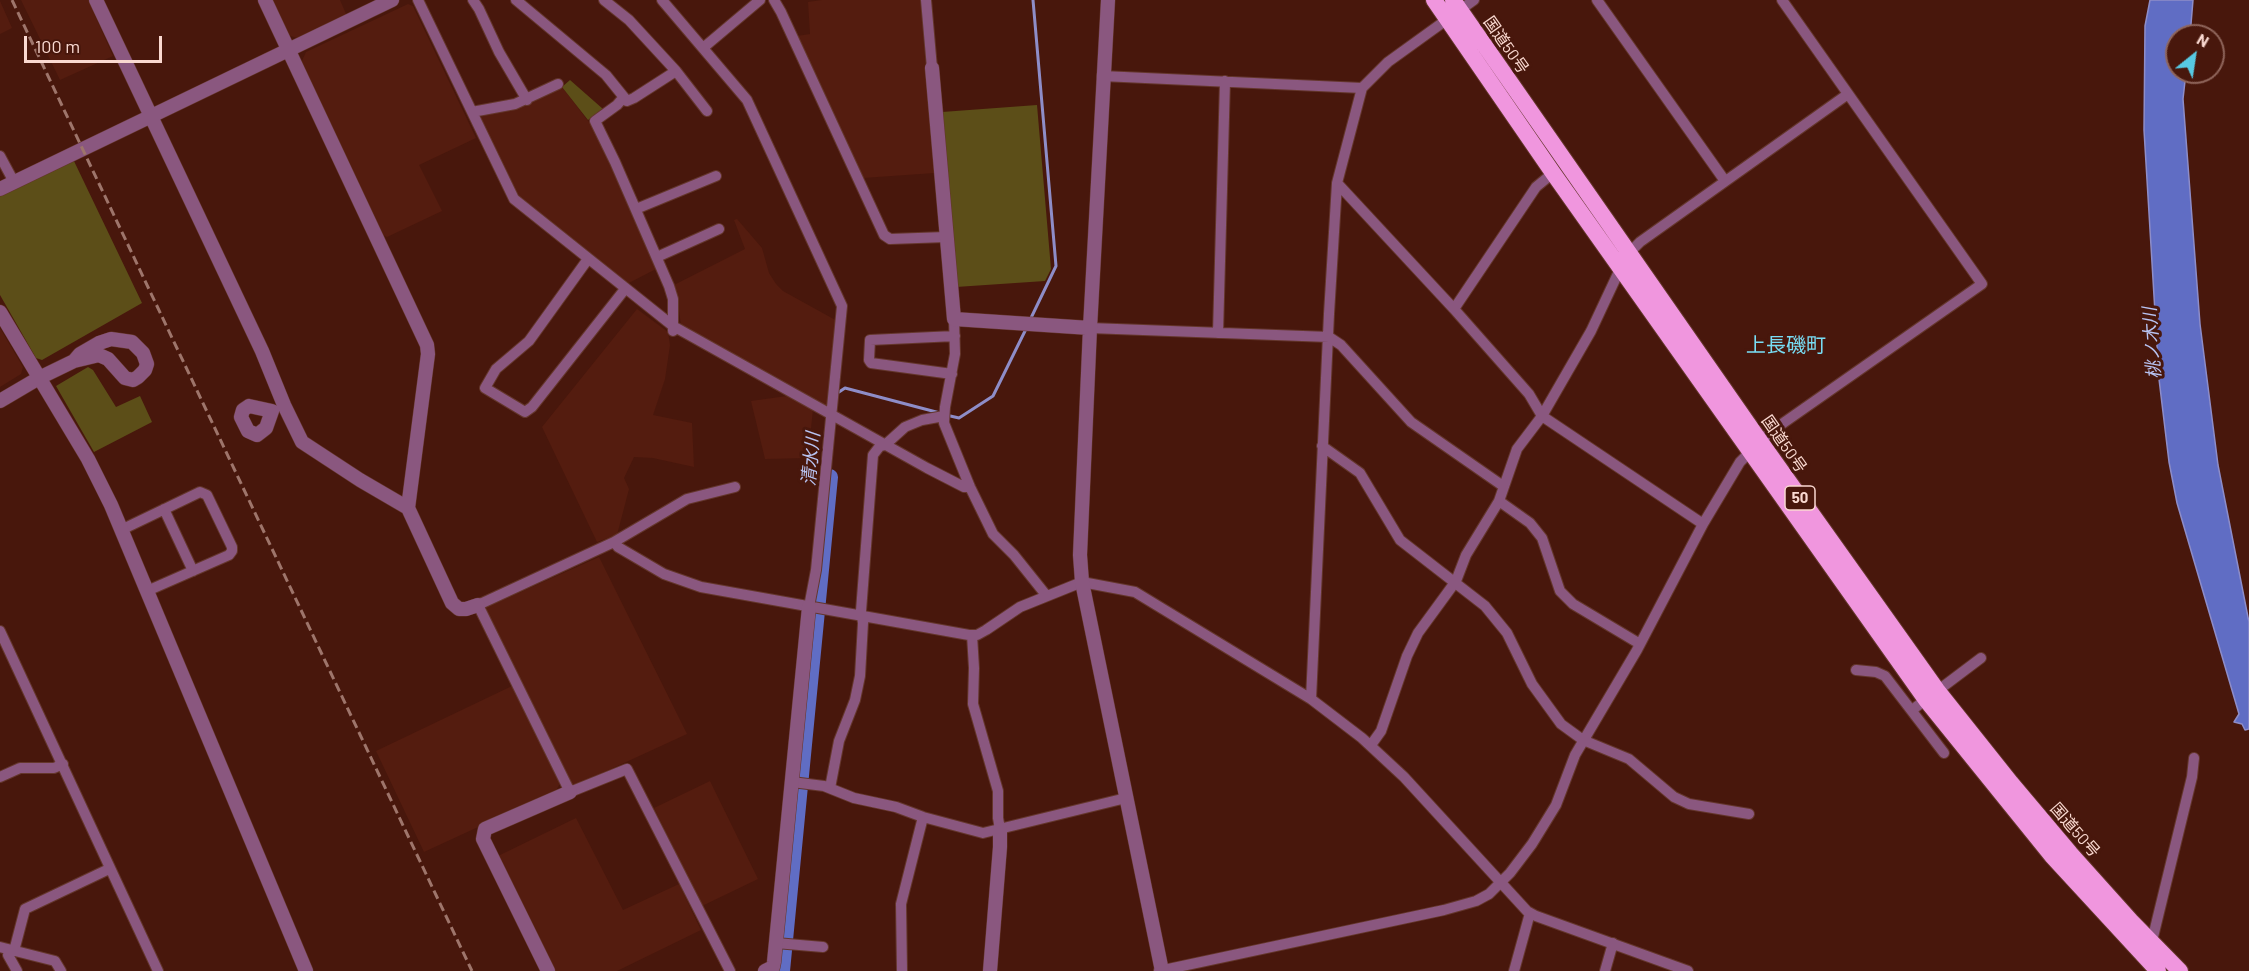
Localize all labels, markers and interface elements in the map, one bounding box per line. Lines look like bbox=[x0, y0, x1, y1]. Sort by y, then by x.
street label: 国道50号 bbox=[1479, 13, 1533, 77]
scale bar bbox=[27, 24, 165, 62]
north arrow bbox=[2165, 24, 2225, 84]
text: N bbox=[2194, 29, 2213, 51]
text: 100 m bbox=[35, 35, 80, 57]
water label: 桃ノ木川 bbox=[2139, 306, 2165, 380]
district label: 上長磯町 bbox=[1746, 333, 1826, 357]
street label: 国道50号 bbox=[1757, 412, 1811, 476]
water label: 清水川 bbox=[798, 431, 824, 487]
road number: 50 bbox=[1785, 486, 1815, 510]
street label: 国道50号 bbox=[2046, 799, 2104, 861]

